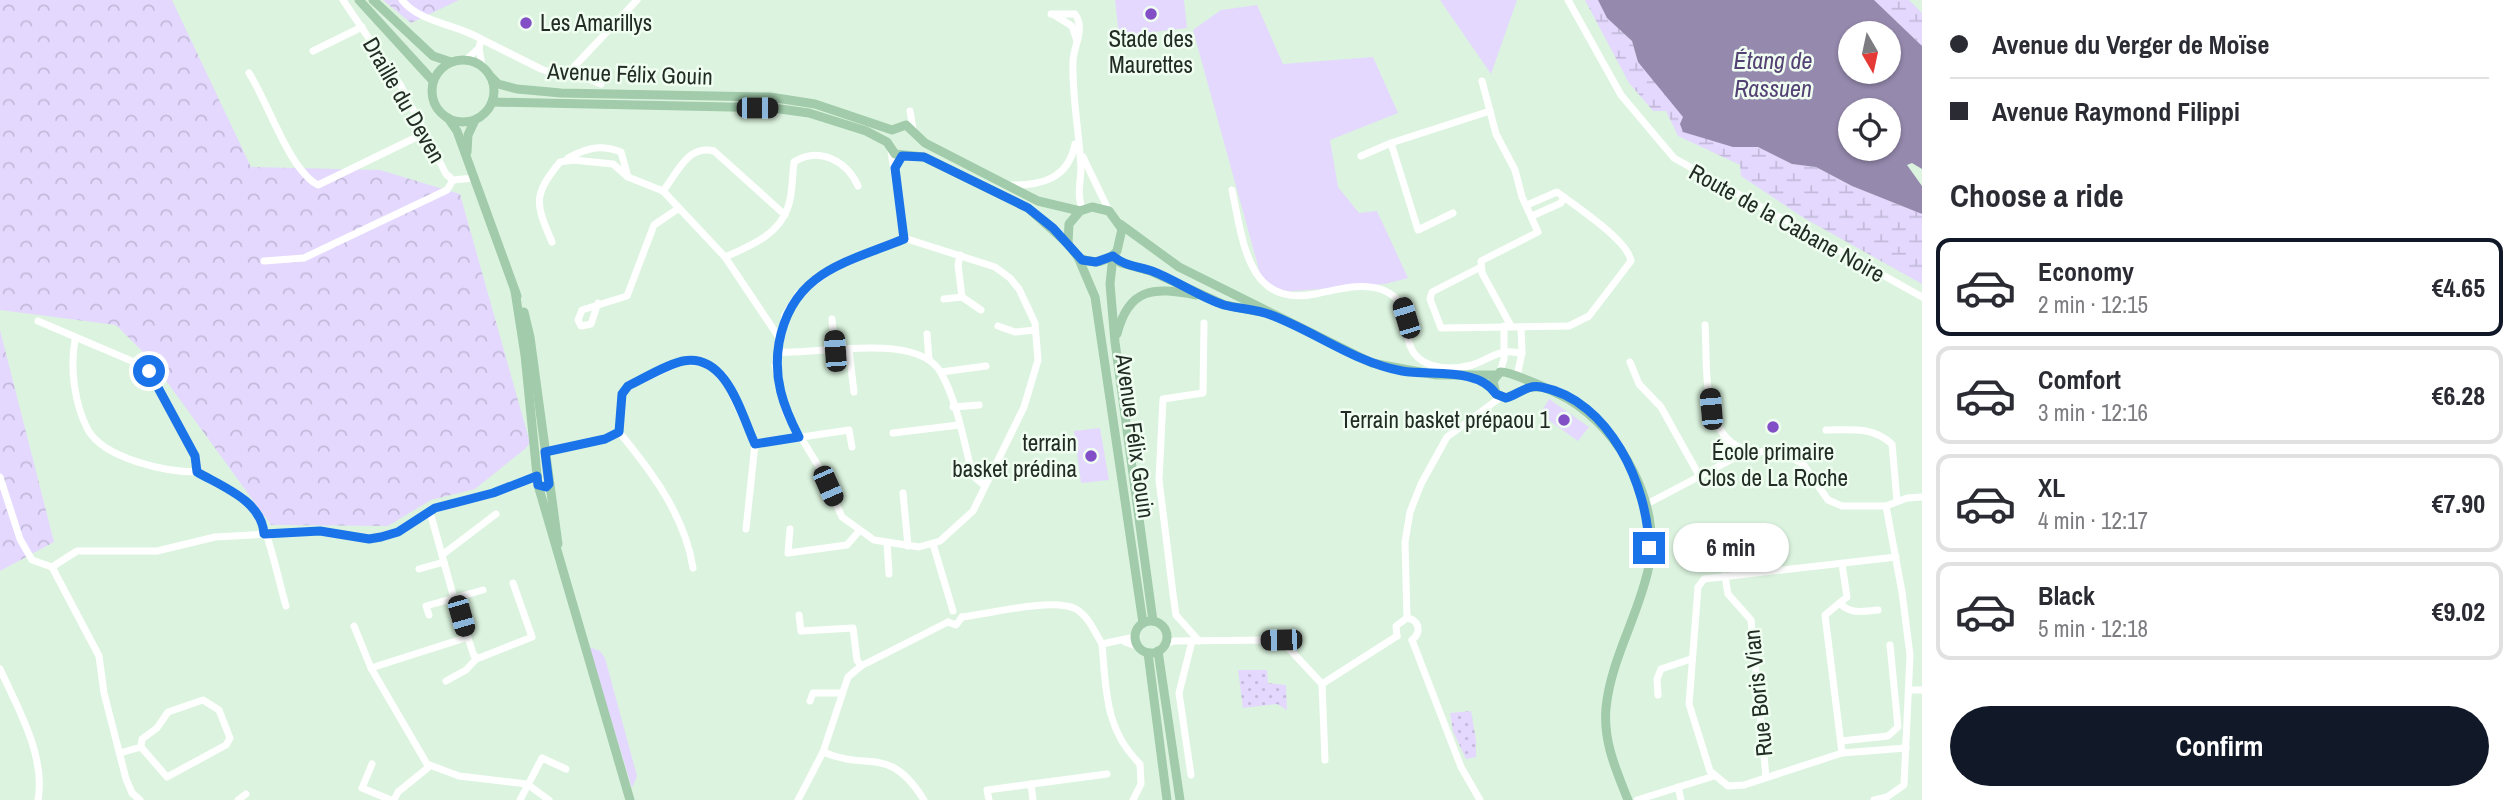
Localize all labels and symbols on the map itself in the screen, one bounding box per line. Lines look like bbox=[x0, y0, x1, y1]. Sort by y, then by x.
marker: Stade des Maurettes bbox=[1143, 6, 1159, 22]
place label: Les Amarillys bbox=[540, 7, 652, 38]
marker: Les Amarillys bbox=[518, 15, 534, 31]
north arrow bbox=[1838, 21, 1900, 84]
place label: Stade des Maurettes bbox=[1109, 23, 1193, 80]
street label: Draille du Deven bbox=[356, 31, 453, 168]
water label: Étang de Rassuen bbox=[1734, 44, 1812, 104]
street label: Avenue Félix Gouin bbox=[546, 55, 713, 92]
car bbox=[737, 98, 779, 119]
street label: Route de la Cabane Noire bbox=[1684, 156, 1891, 289]
car bbox=[1390, 295, 1423, 341]
car bbox=[824, 329, 847, 373]
street label: Avenue Félix Gouin bbox=[1108, 351, 1162, 520]
route start bbox=[133, 355, 165, 387]
car bbox=[1699, 387, 1724, 431]
place label: Terrain basket prépaou 1 bbox=[1340, 404, 1551, 435]
marker: Terrain basket prépaou 1 bbox=[1556, 412, 1572, 428]
marker: École primaire Clos de La Roche bbox=[1765, 419, 1781, 435]
place label: terrain basket prédina bbox=[952, 427, 1078, 484]
place label: École primaire Clos de La Roche bbox=[1698, 436, 1848, 493]
marker: terrain basket prédina bbox=[1083, 448, 1099, 464]
car bbox=[810, 463, 847, 509]
callout: 6 min bbox=[1674, 524, 1789, 572]
route end bbox=[1633, 532, 1665, 564]
car bbox=[446, 593, 477, 639]
street label: Rue Boris Vian bbox=[1735, 628, 1780, 758]
car bbox=[1260, 629, 1303, 651]

